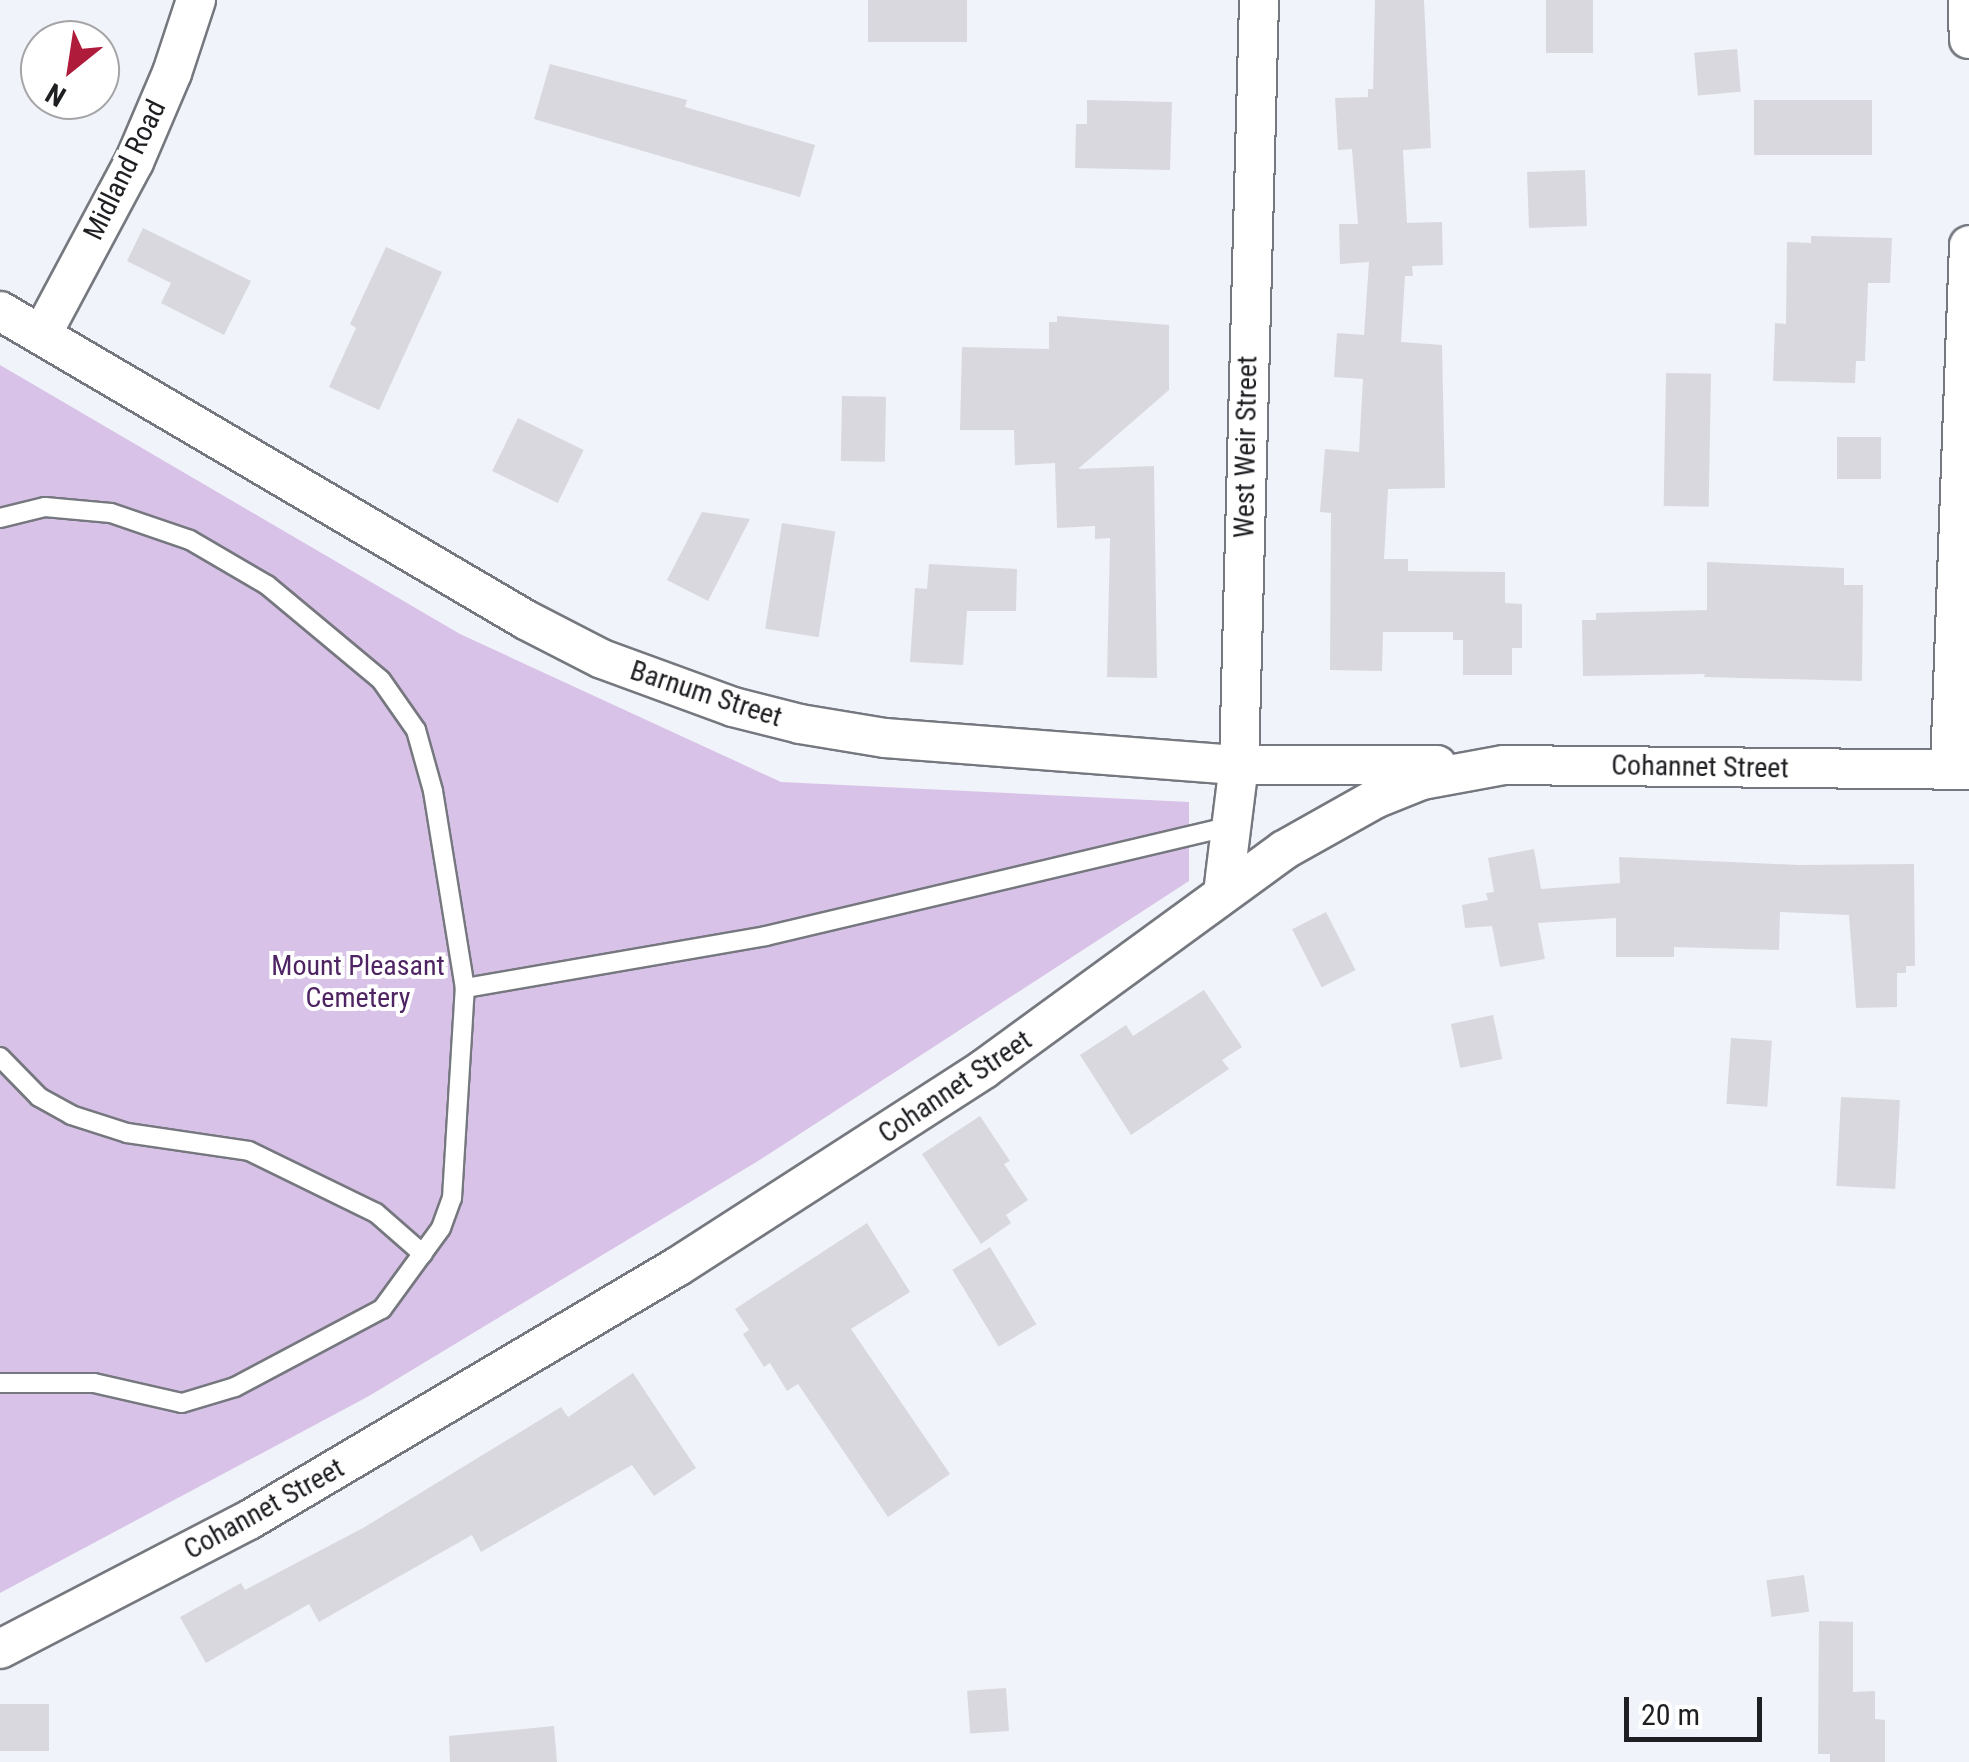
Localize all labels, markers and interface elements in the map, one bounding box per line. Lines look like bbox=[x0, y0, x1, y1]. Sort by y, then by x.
north arrow bbox=[20, 20, 120, 120]
text: N bbox=[40, 76, 71, 113]
street label: Midland Road bbox=[77, 95, 173, 245]
street label: West Weir Street bbox=[1228, 355, 1264, 539]
street label: Barnum Street bbox=[626, 654, 786, 734]
street label: Cohannet Street bbox=[1611, 749, 1789, 785]
park label: Mount Pleasant Cemetery bbox=[271, 949, 445, 1015]
street label: Cohannet Street bbox=[872, 1023, 1038, 1151]
street label: Cohannet Street bbox=[178, 1451, 350, 1567]
scale bar bbox=[1629, 1677, 1766, 1739]
text: 20 m bbox=[1641, 1697, 1700, 1732]

